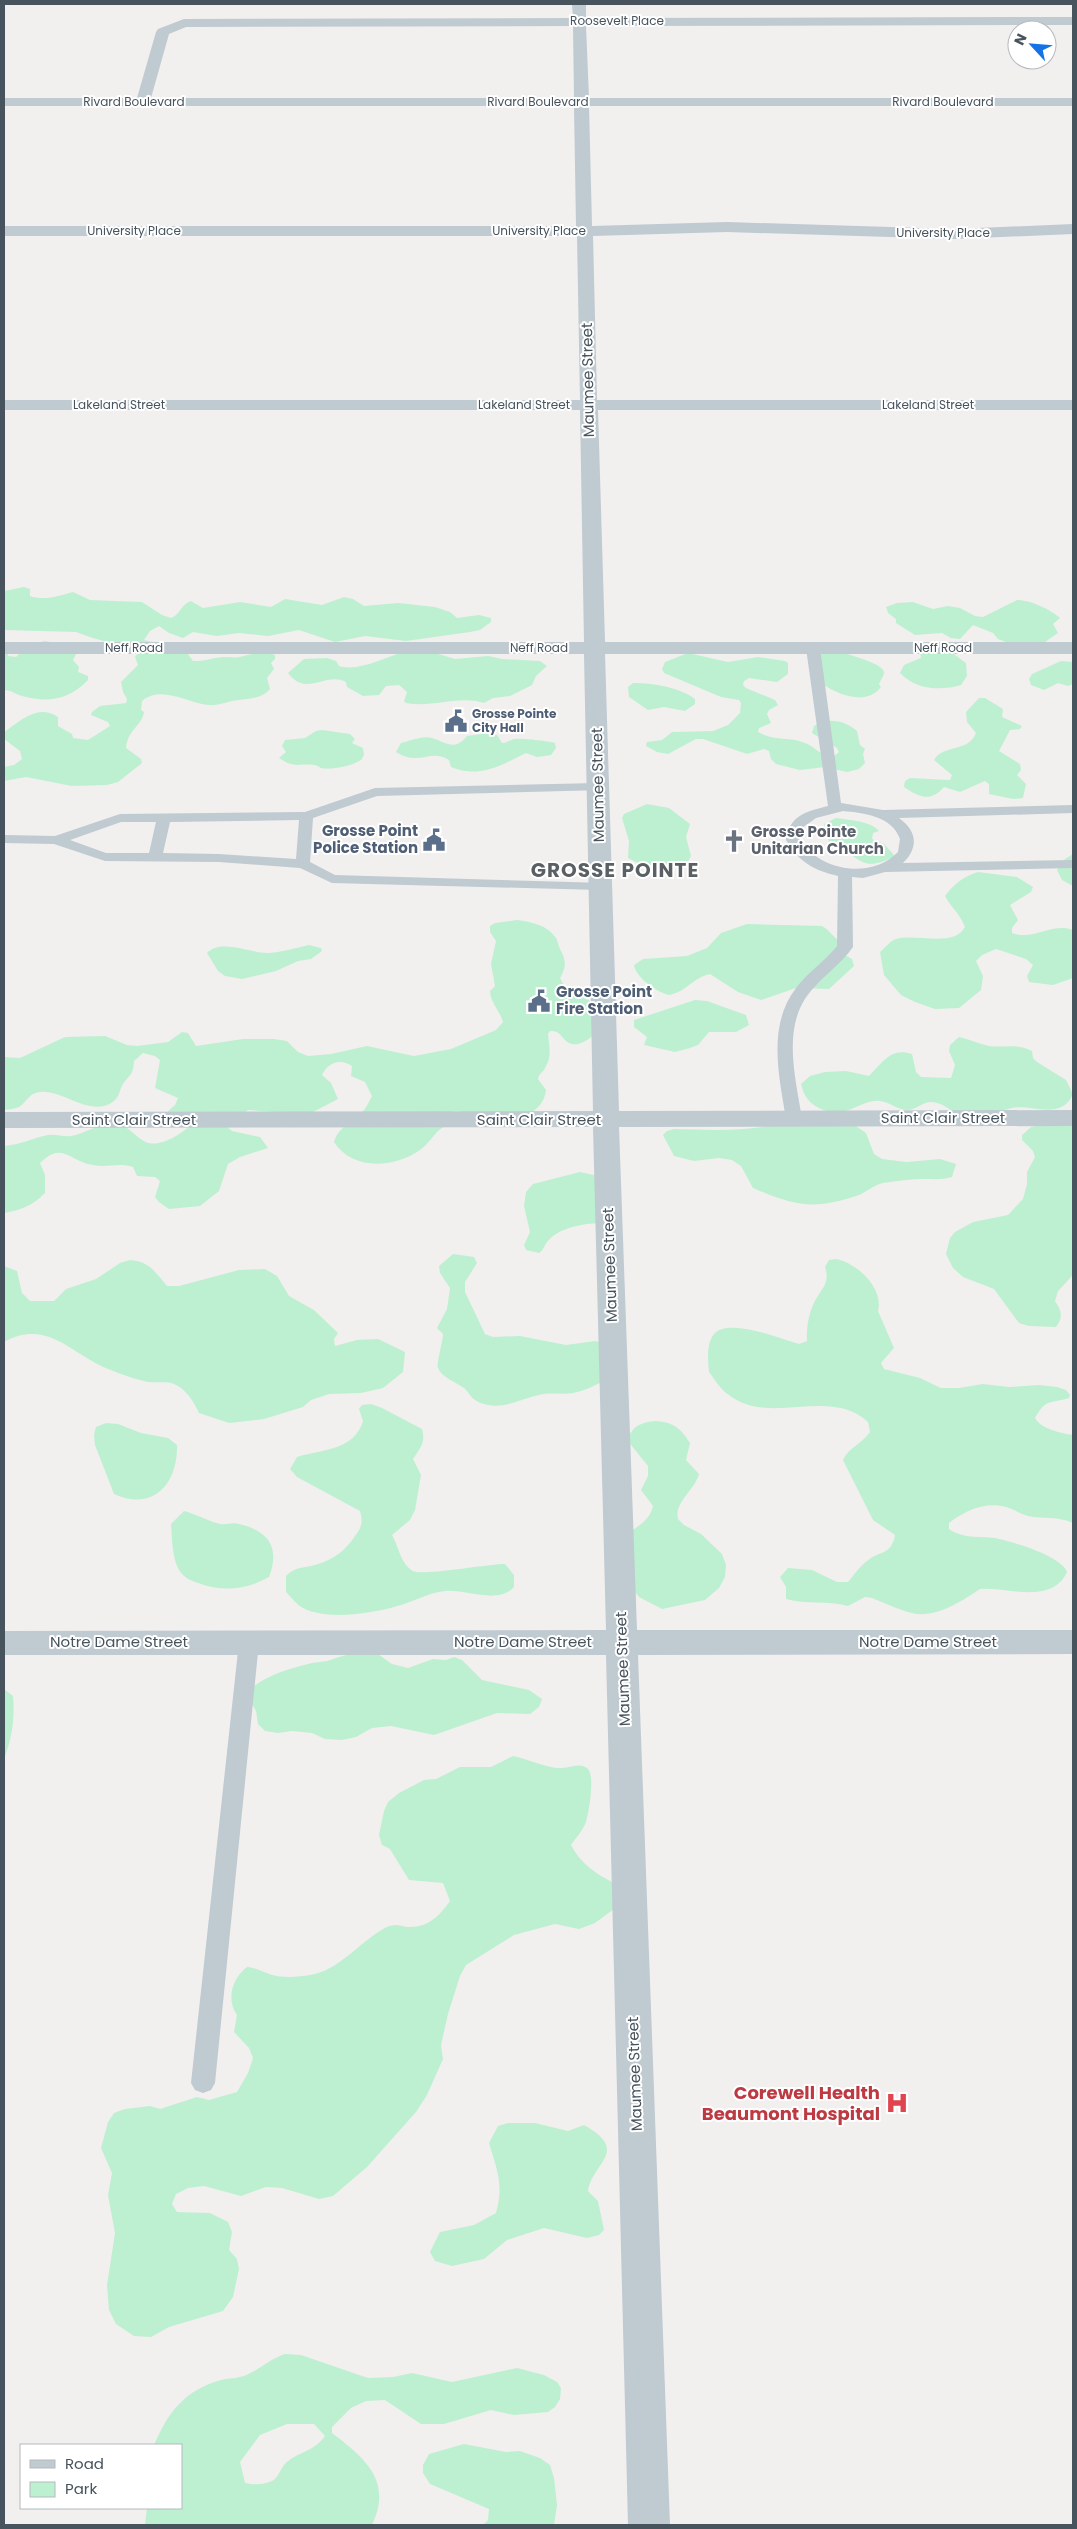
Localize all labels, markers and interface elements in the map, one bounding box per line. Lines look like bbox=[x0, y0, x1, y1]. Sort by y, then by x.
street label: Roosevelt Place bbox=[570, 12, 664, 29]
north arrow bbox=[1007, 20, 1057, 70]
text: N bbox=[1009, 30, 1032, 48]
street label: Rivard Boulevard bbox=[83, 93, 185, 110]
street label: Rivard Boulevard bbox=[487, 93, 589, 110]
street label: Rivard Boulevard bbox=[892, 93, 994, 110]
street label: University Place bbox=[87, 222, 181, 239]
street label: University Place bbox=[492, 222, 586, 239]
street label: University Place bbox=[896, 224, 990, 241]
street label: Maumee Street bbox=[576, 323, 599, 438]
street label: Lakeland Street bbox=[73, 396, 165, 413]
street label: Lakeland Street bbox=[478, 396, 570, 413]
street label: Lakeland Street bbox=[882, 396, 974, 413]
street label: Neff Road bbox=[105, 639, 163, 656]
street label: Neff Road bbox=[510, 639, 568, 656]
street label: Neff Road bbox=[914, 639, 972, 656]
place label: Grosse Pointe City Hall bbox=[472, 705, 557, 736]
public building icon: Grosse Pointe City Hall bbox=[443, 708, 469, 734]
street label: Maumee Street bbox=[586, 728, 609, 843]
place label: Grosse Point Police Station bbox=[313, 820, 418, 858]
place label: Grosse Pointe Unitarian Church bbox=[751, 821, 884, 859]
public building icon: Grosse Point Police Station bbox=[421, 827, 447, 853]
church icon: Grosse Pointe Unitarian Church bbox=[721, 828, 747, 854]
district label: GROSSE POINTE bbox=[531, 856, 699, 884]
place label: Grosse Point Fire Station bbox=[556, 981, 652, 1019]
public building icon: Grosse Point Fire Station bbox=[526, 988, 552, 1014]
street label: Saint Clair Street bbox=[881, 1107, 1005, 1128]
street label: Saint Clair Street bbox=[72, 1109, 196, 1130]
street label: Saint Clair Street bbox=[477, 1109, 601, 1130]
street label: Maumee Street bbox=[597, 1207, 622, 1323]
street label: Maumee Street bbox=[610, 1611, 635, 1727]
street label: Notre Dame Street bbox=[50, 1631, 188, 1652]
street label: Notre Dame Street bbox=[454, 1631, 592, 1652]
street label: Notre Dame Street bbox=[859, 1631, 997, 1652]
street label: Maumee Street bbox=[622, 2016, 647, 2132]
place label: Corewell Health Beaumont Hospital bbox=[702, 2080, 880, 2126]
hospital icon: Corewell Health Beaumont Hospital bbox=[884, 2090, 910, 2116]
legend bbox=[20, 2444, 182, 2509]
text: Road bbox=[65, 2453, 104, 2474]
text: Park bbox=[65, 2478, 97, 2499]

